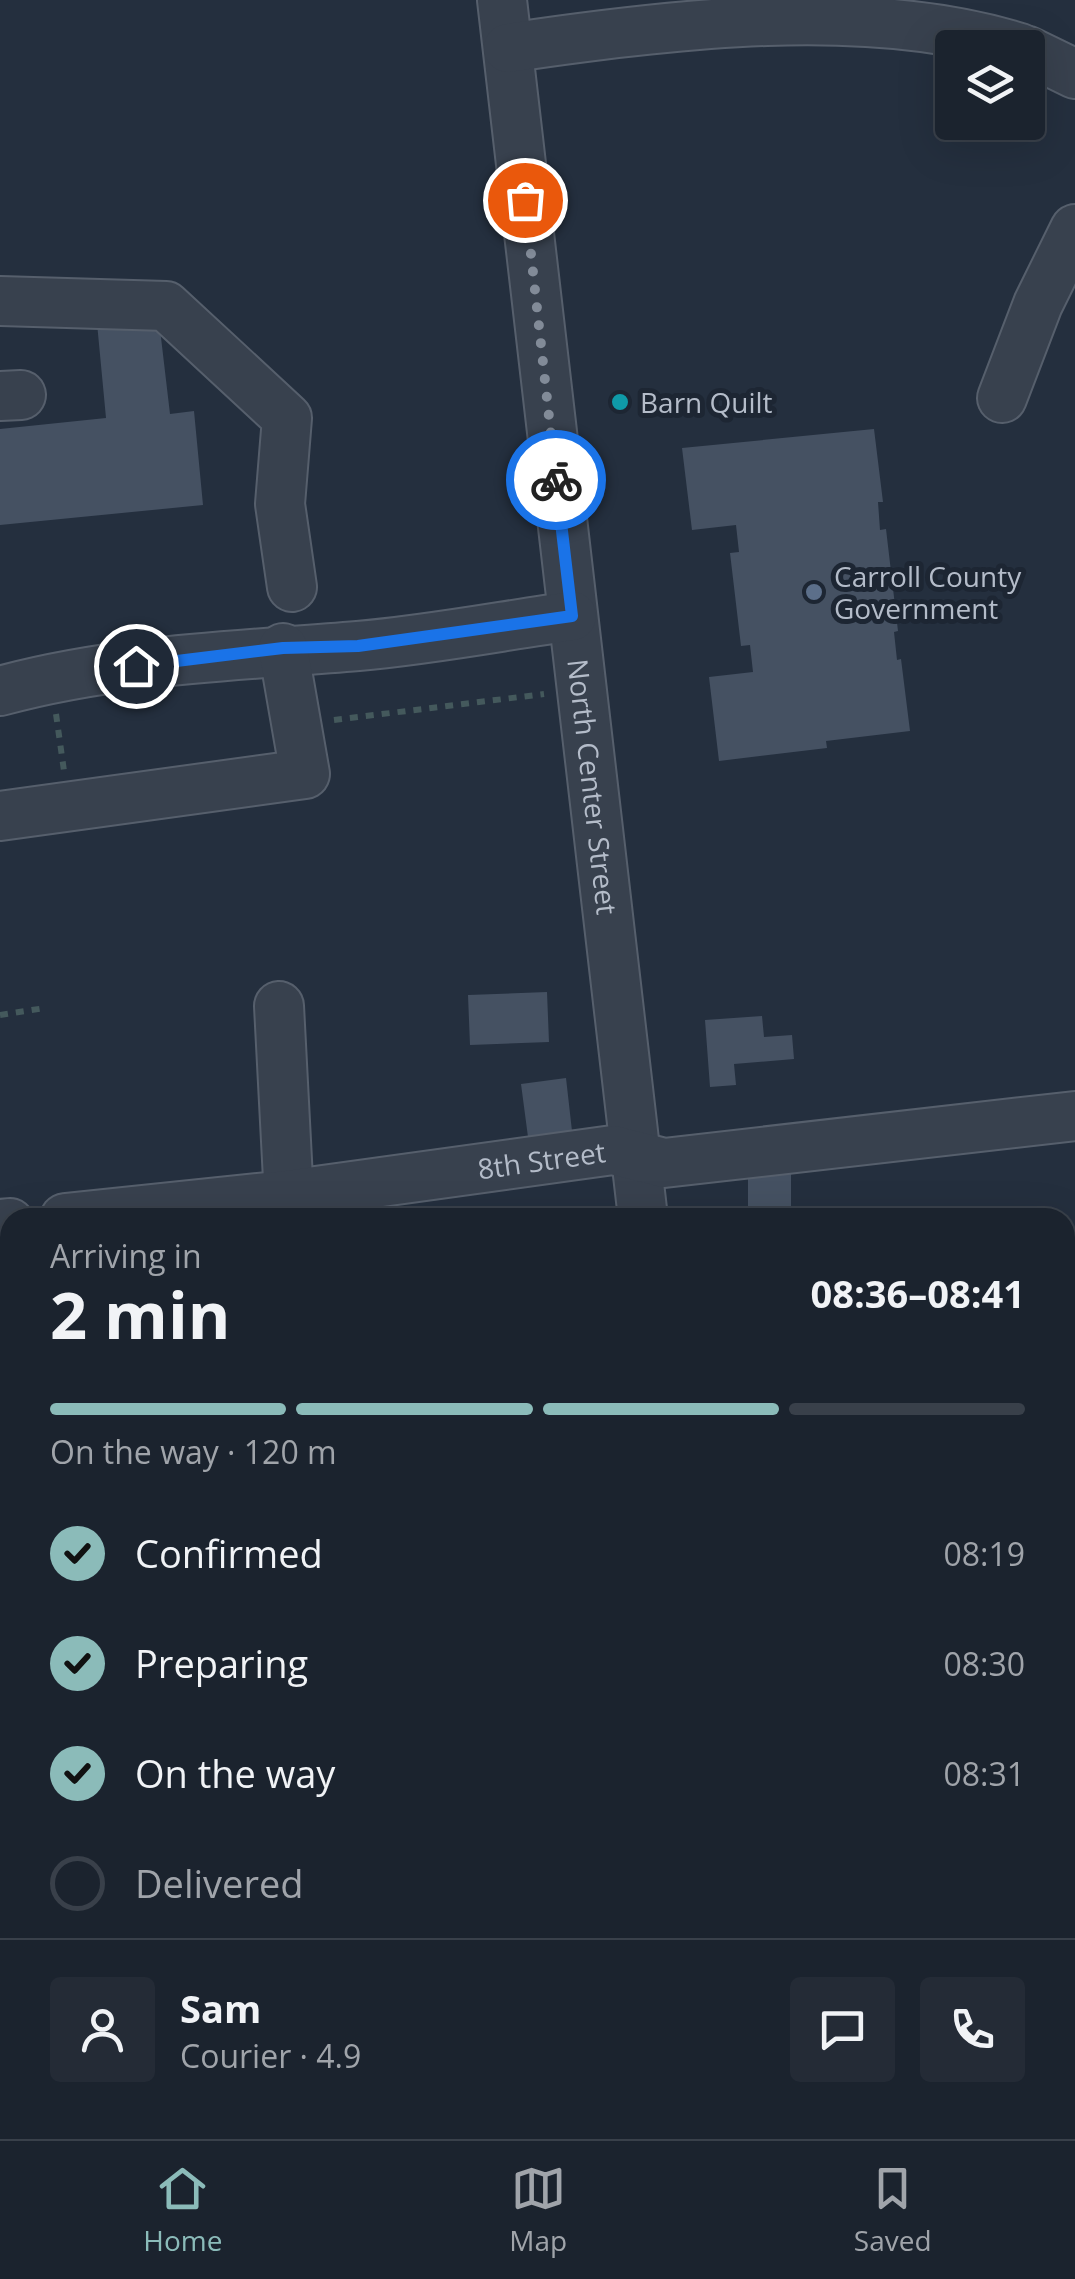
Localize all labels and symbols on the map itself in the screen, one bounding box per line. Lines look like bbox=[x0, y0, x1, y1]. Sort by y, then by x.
pin bbox=[483, 158, 568, 243]
place label: Barn Quilt bbox=[640, 383, 773, 421]
marker: Barn Quilt bbox=[609, 391, 631, 413]
courier bbox=[506, 430, 606, 530]
place label: Carroll County Government bbox=[834, 557, 1022, 627]
marker: Carroll County Government bbox=[803, 581, 825, 603]
pin bbox=[94, 624, 179, 709]
street label: North Center Street bbox=[559, 657, 627, 917]
street label: 8th Street bbox=[475, 1132, 608, 1188]

